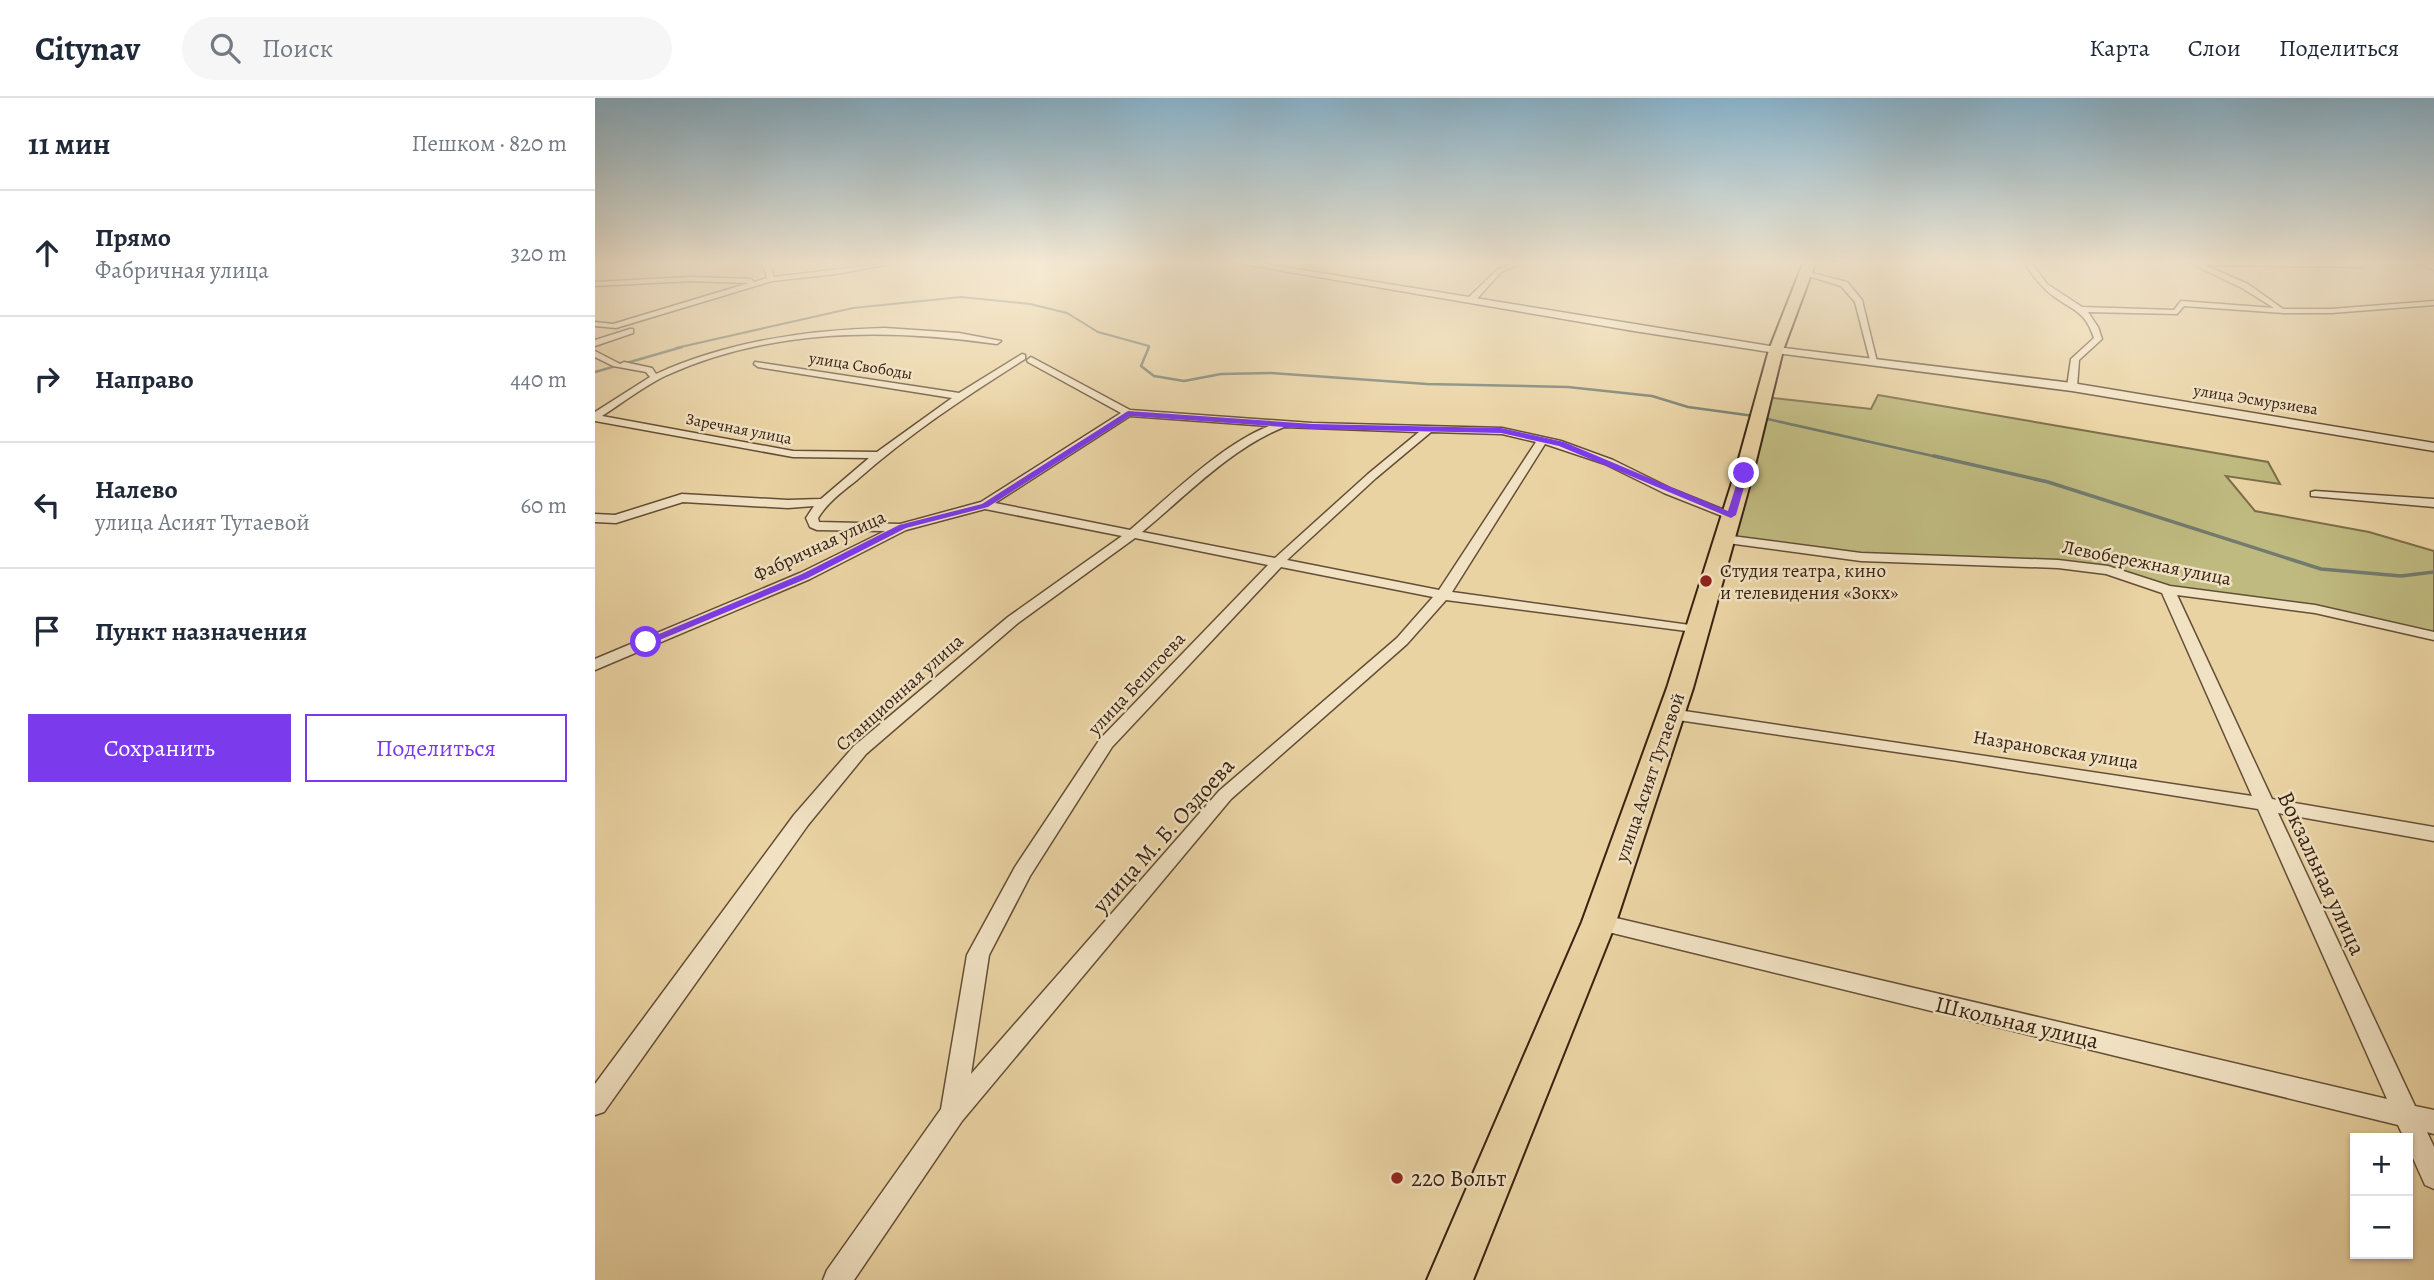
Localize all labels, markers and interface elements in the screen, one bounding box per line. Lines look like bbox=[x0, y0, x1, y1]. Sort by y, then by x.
search box bbox=[182, 17, 672, 80]
text: Citynav bbox=[35, 26, 140, 71]
icon: search bbox=[206, 29, 244, 67]
text: Поиск bbox=[262, 31, 333, 66]
text: Карта bbox=[2089, 32, 2150, 64]
text: Слои bbox=[2188, 32, 2241, 64]
text: Поделиться bbox=[2279, 32, 2399, 64]
text: 11 мин bbox=[28, 124, 110, 164]
text: Пешком · 820 m bbox=[412, 128, 567, 159]
text: Прямо bbox=[95, 220, 171, 255]
icon: ahead bbox=[28, 234, 66, 272]
text: 320 m bbox=[511, 238, 567, 269]
text: Фабричная улица bbox=[95, 255, 269, 286]
street label: улица Свободы bbox=[807, 347, 914, 385]
icon: right bbox=[28, 360, 66, 398]
text: Направо bbox=[95, 362, 194, 397]
text: 440 m bbox=[510, 364, 567, 395]
street label: улица Эсмурзиева bbox=[2191, 379, 2320, 421]
street label: Заречная улица bbox=[684, 408, 794, 450]
route end bbox=[1728, 457, 1759, 488]
text: Налево bbox=[95, 472, 178, 507]
icon: left bbox=[28, 486, 66, 524]
text: 60 m bbox=[520, 490, 567, 521]
street label: Фабричная улица bbox=[749, 504, 890, 588]
text: улица Асият Тутаевой bbox=[95, 507, 310, 538]
street label: Левобережная улица bbox=[2060, 534, 2234, 592]
place label: Студия театра, кино и телевидения «Зокх» bbox=[1720, 558, 1898, 606]
marker: Студия театра, кино и телевидения «Зокх» bbox=[1698, 573, 1714, 589]
icon: arrive bbox=[28, 612, 66, 650]
text: Пункт назначения bbox=[95, 614, 307, 649]
route start bbox=[630, 626, 661, 657]
street label: улица Бештоева bbox=[1081, 626, 1192, 742]
street label: Станционная улица bbox=[830, 628, 969, 757]
street label: улица Асият Тутаевой bbox=[1608, 689, 1691, 866]
button: Сохранить bbox=[28, 714, 291, 782]
button: Поделиться bbox=[305, 714, 567, 782]
street label: Назрановская улица bbox=[1971, 724, 2141, 776]
street label: улица М. Б. Оздоева bbox=[1085, 751, 1242, 920]
street label: Вокзальная улица bbox=[2270, 786, 2373, 961]
street label: Школьная улица bbox=[1932, 989, 2102, 1056]
map controls bbox=[2350, 1133, 2413, 1259]
button: + bbox=[2350, 1133, 2413, 1196]
place label: 220 Вольт bbox=[1411, 1163, 1507, 1194]
marker: 220 Вольт bbox=[1389, 1170, 1405, 1186]
button: − bbox=[2350, 1196, 2413, 1259]

